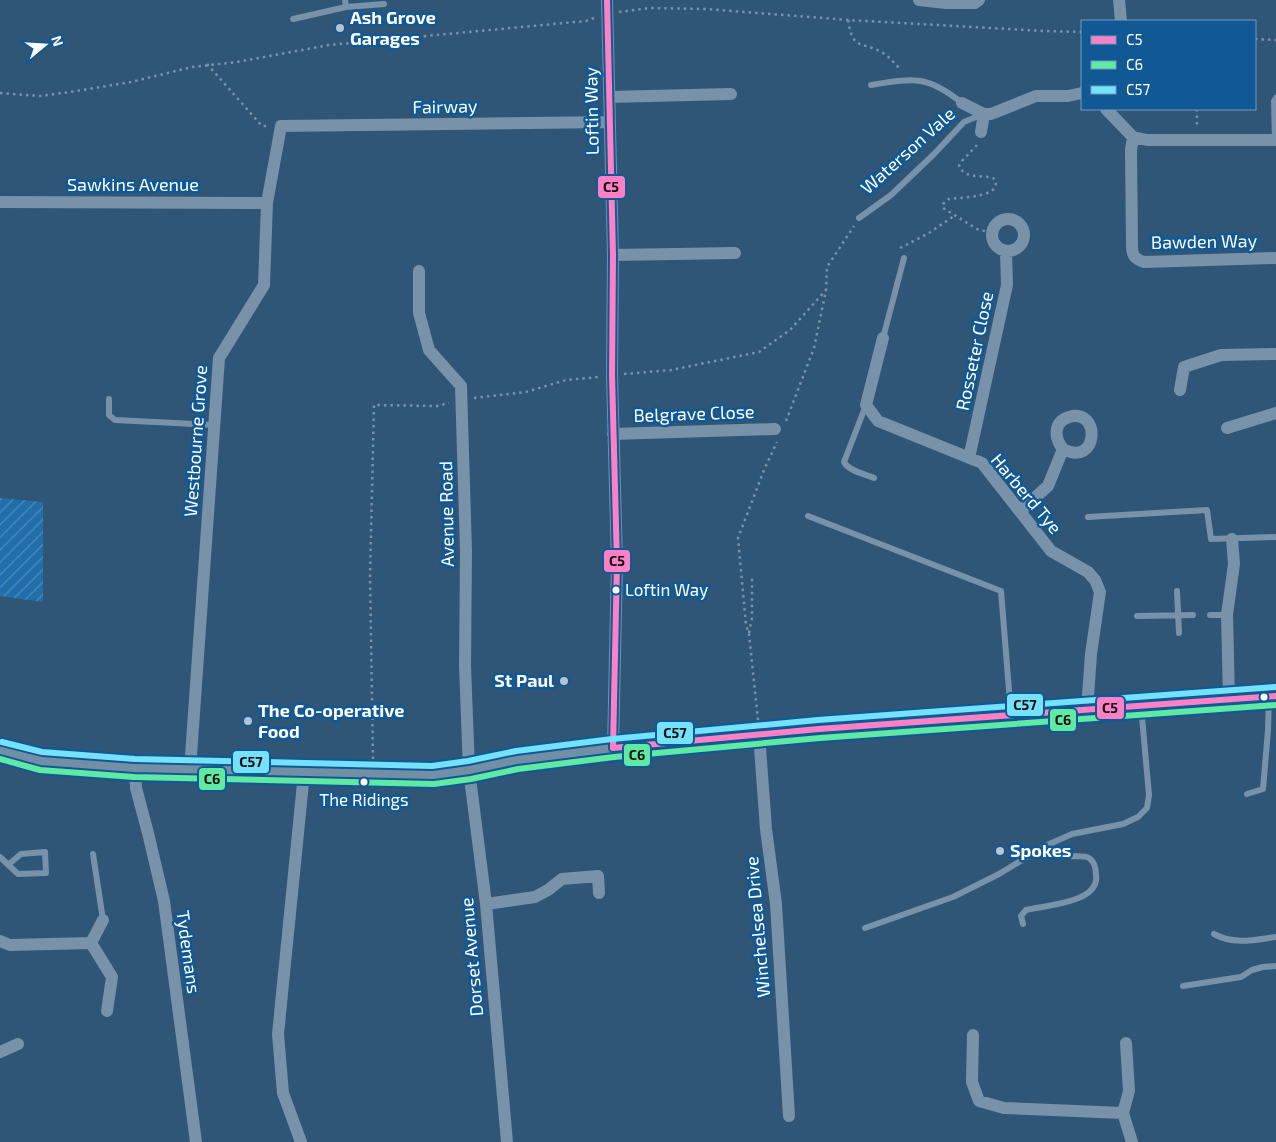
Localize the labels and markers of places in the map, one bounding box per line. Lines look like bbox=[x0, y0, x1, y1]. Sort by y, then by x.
place label: Ash Grove Garages bbox=[350, 6, 436, 49]
marker: Ash Grove Garages bbox=[334, 22, 346, 34]
place label: Loftin Way bbox=[625, 579, 708, 600]
marker: Loftin Way bbox=[611, 585, 621, 595]
place label: St Paul bbox=[494, 669, 554, 691]
marker: St Paul bbox=[558, 675, 570, 687]
unlabelled marker bbox=[1259, 692, 1269, 702]
place label: The Co-operative Food bbox=[258, 699, 404, 742]
marker: The Co-operative Food bbox=[242, 715, 254, 727]
marker: The Ridings bbox=[359, 777, 369, 787]
place label: The Ridings bbox=[319, 789, 409, 810]
place label: Spokes bbox=[1010, 839, 1071, 861]
marker: Spokes bbox=[994, 845, 1006, 857]

